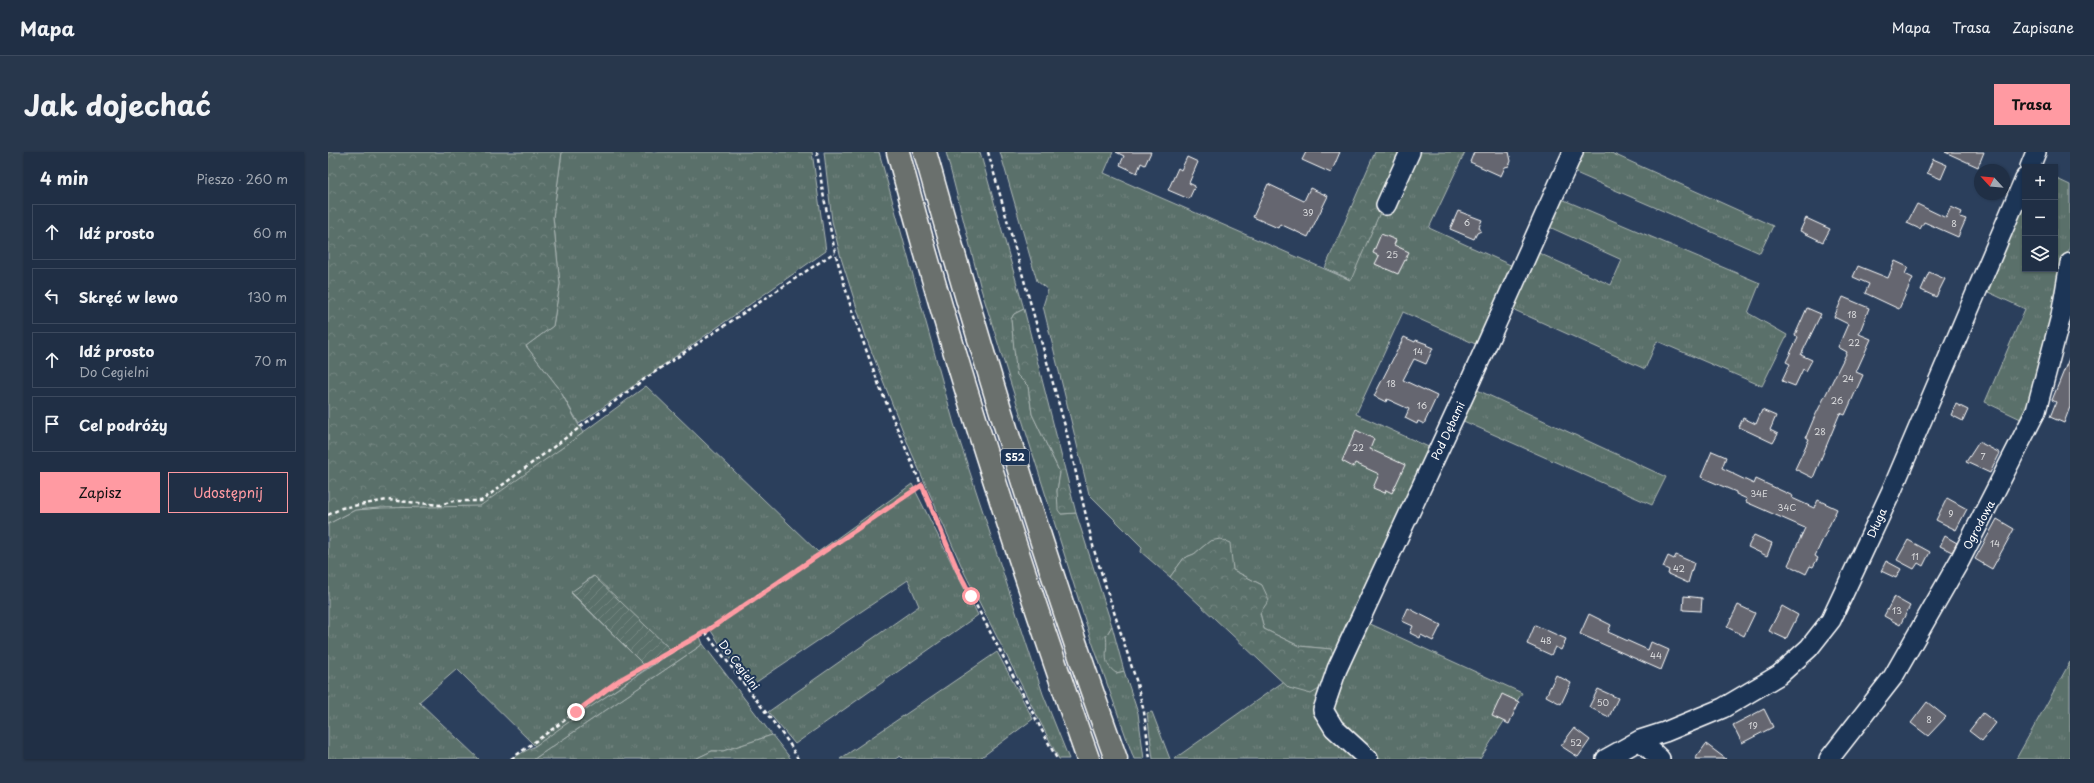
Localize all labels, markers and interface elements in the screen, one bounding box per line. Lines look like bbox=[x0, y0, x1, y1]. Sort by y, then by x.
text: Mapa bbox=[20, 14, 75, 42]
text: Mapa bbox=[1892, 17, 1930, 38]
text: Trasa bbox=[1952, 17, 1990, 38]
text: Zapisane bbox=[2012, 17, 2074, 38]
text: Jak dojechać bbox=[24, 83, 211, 126]
button: Trasa bbox=[1994, 84, 2070, 125]
north arrow bbox=[1974, 164, 2010, 200]
map controls bbox=[2022, 164, 2058, 272]
button: + bbox=[2022, 164, 2058, 200]
text: 4 min bbox=[40, 165, 88, 191]
text: Pieszo · 260 m bbox=[196, 169, 288, 188]
button: − bbox=[2022, 200, 2058, 236]
house number: 39 bbox=[1302, 205, 1314, 219]
house number: 6 bbox=[1464, 215, 1470, 229]
house number: 8 bbox=[1951, 216, 1957, 230]
icon: ahead bbox=[41, 221, 63, 243]
text: Idź prosto bbox=[79, 221, 154, 244]
text: 60 m bbox=[253, 223, 287, 242]
button: layers bbox=[2022, 236, 2058, 272]
house number: 25 bbox=[1386, 247, 1398, 261]
icon: left bbox=[41, 285, 63, 307]
text: Skręć w lewo bbox=[79, 285, 178, 308]
text: 130 m bbox=[248, 287, 287, 306]
house number: 18 bbox=[1847, 307, 1857, 321]
house number: 22 bbox=[1848, 335, 1860, 349]
text: Idź prosto bbox=[79, 339, 154, 362]
house number: 14 bbox=[1413, 344, 1423, 358]
icon: ahead bbox=[41, 349, 63, 371]
text: 70 m bbox=[254, 351, 287, 370]
text: Do Cegielni bbox=[79, 362, 149, 381]
house number: 24 bbox=[1842, 371, 1854, 385]
house number: 18 bbox=[1386, 376, 1396, 390]
house number: 26 bbox=[1831, 393, 1843, 407]
house number: 16 bbox=[1417, 398, 1427, 412]
street label: Pod Dębami bbox=[1426, 399, 1469, 463]
icon: arrive bbox=[41, 413, 63, 435]
text: Cel podróży bbox=[79, 413, 167, 436]
house number: 28 bbox=[1814, 424, 1826, 438]
house number: 22 bbox=[1352, 440, 1364, 454]
road number: S52 bbox=[1001, 449, 1029, 465]
house number: 7 bbox=[1980, 449, 1986, 463]
button: Zapisz bbox=[40, 472, 160, 513]
button: Udostępnij bbox=[168, 472, 288, 513]
house number: 34E bbox=[1750, 486, 1768, 500]
street label: Ogrodowa bbox=[1958, 497, 1999, 552]
house number: 34C bbox=[1778, 500, 1796, 514]
street label: Długa bbox=[1862, 505, 1891, 540]
house number: 9 bbox=[1948, 506, 1954, 520]
house number: 14 bbox=[1990, 536, 2000, 550]
house number: 11 bbox=[1911, 549, 1919, 563]
house number: 42 bbox=[1673, 561, 1685, 575]
route start bbox=[962, 587, 980, 605]
house number: 13 bbox=[1892, 603, 1902, 617]
house number: 48 bbox=[1540, 633, 1552, 647]
street label: Do Cegielni bbox=[715, 636, 764, 693]
house number: 44 bbox=[1650, 648, 1662, 662]
house number: 50 bbox=[1597, 695, 1610, 709]
route end bbox=[567, 703, 585, 721]
house number: 8 bbox=[1926, 712, 1932, 726]
house number: 19 bbox=[1748, 718, 1758, 732]
house number: 52 bbox=[1570, 735, 1582, 749]

